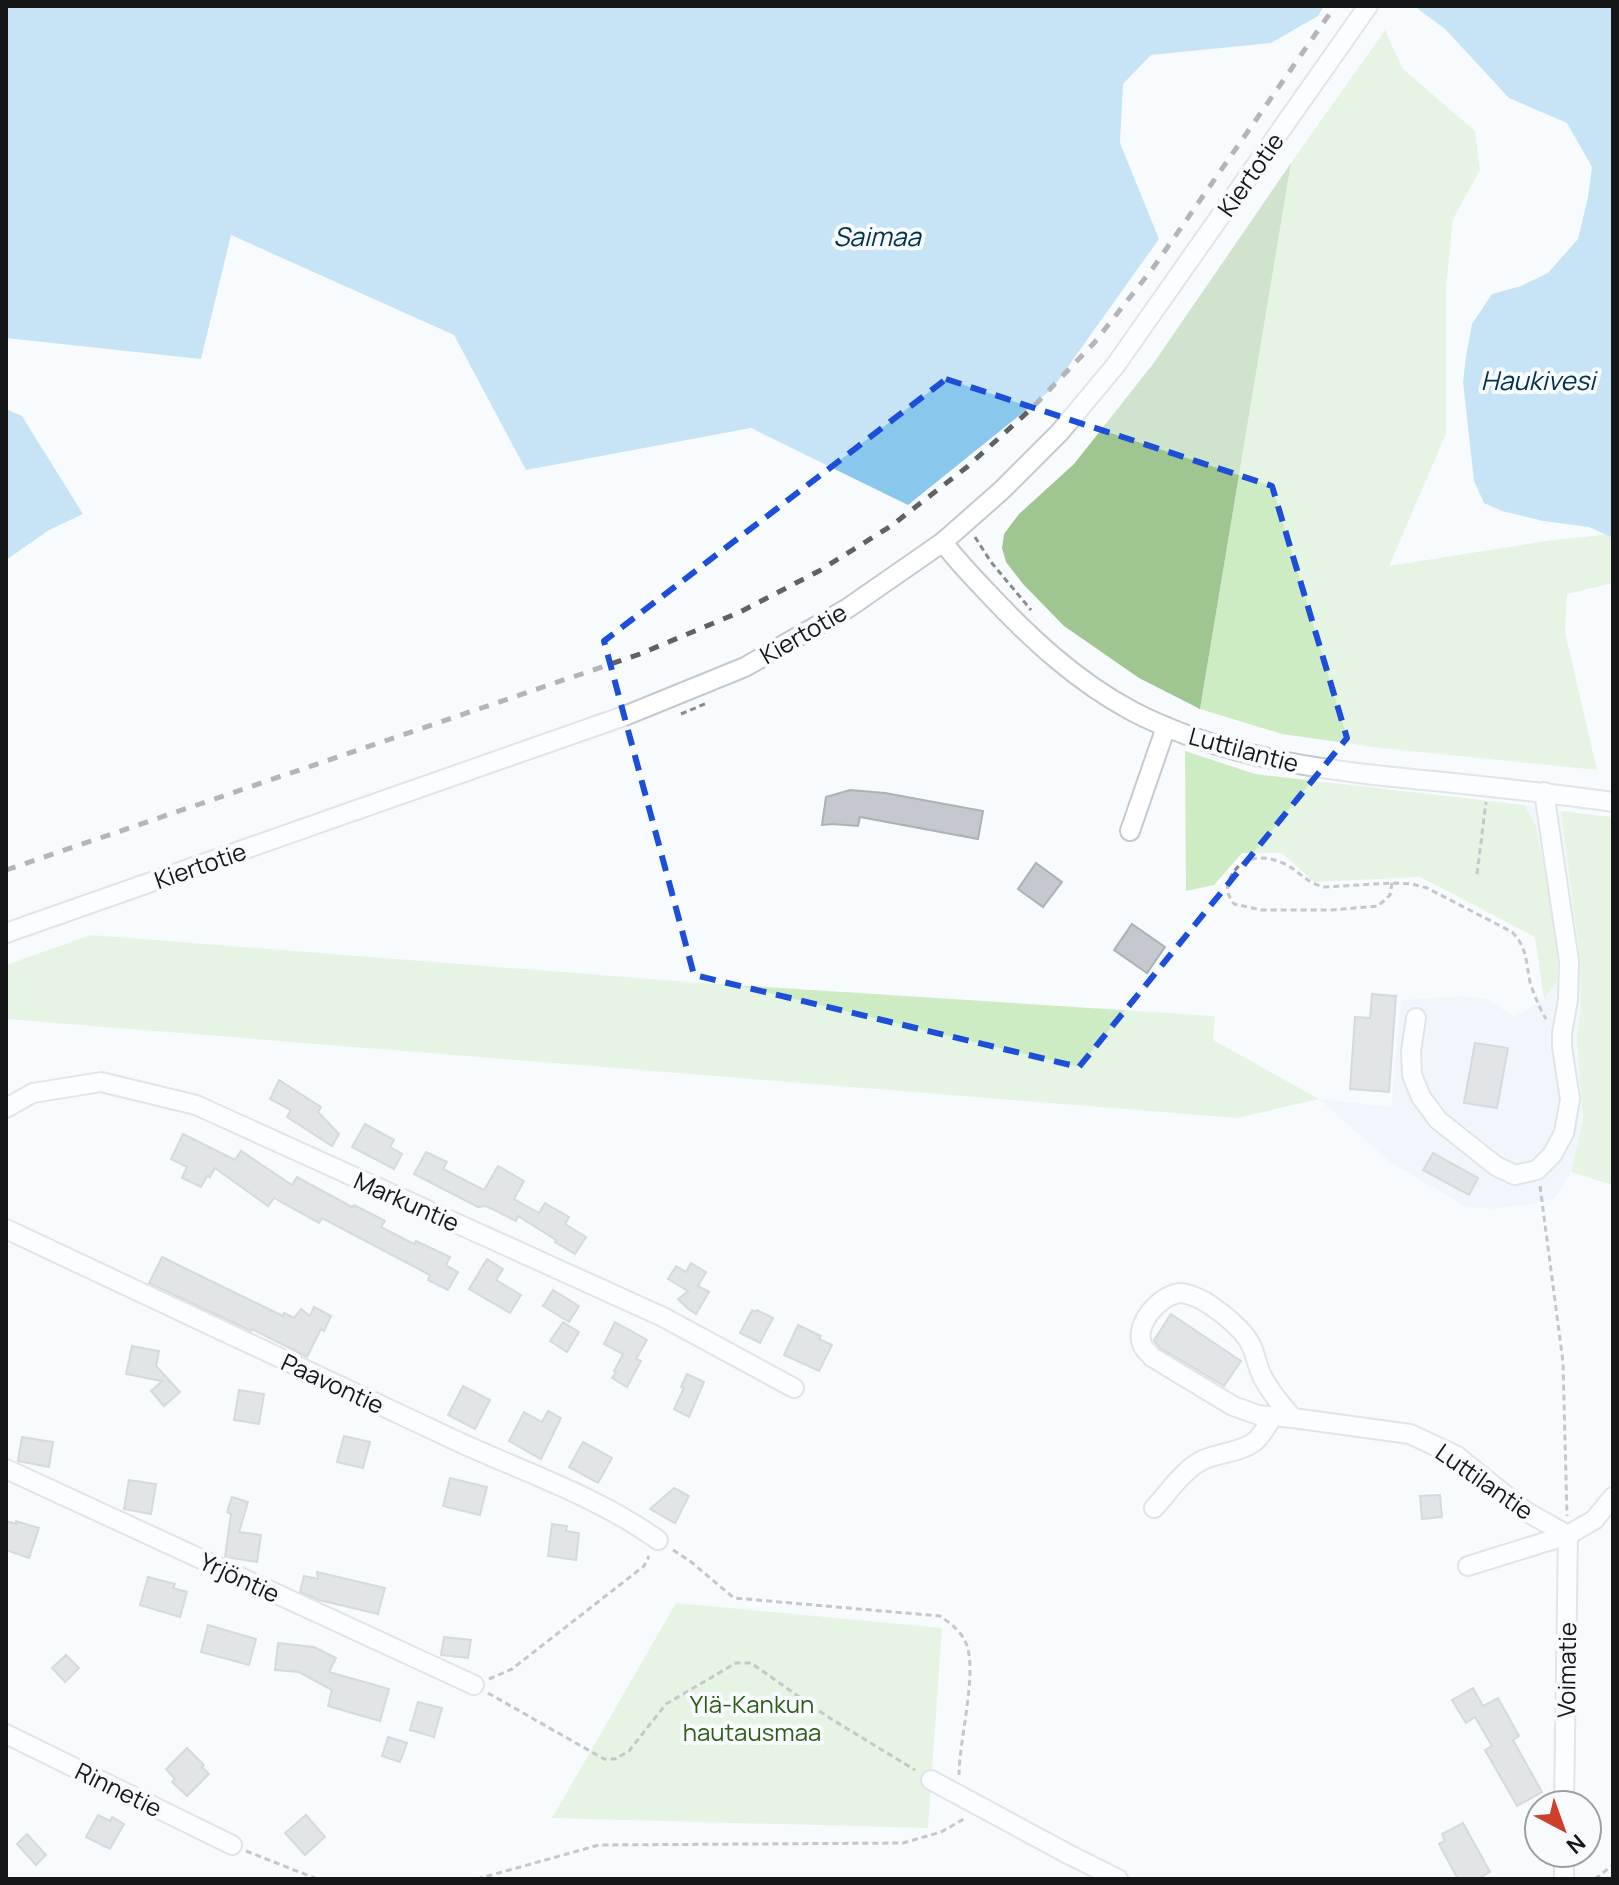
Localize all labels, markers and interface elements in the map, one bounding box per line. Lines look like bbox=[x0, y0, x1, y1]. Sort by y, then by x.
street label: Kiertotie bbox=[1209, 126, 1291, 222]
water label: Saimaa bbox=[833, 218, 922, 254]
water label: Haukivesi bbox=[1481, 362, 1598, 398]
street label: Kiertotie bbox=[754, 595, 852, 671]
street label: Luttilantie bbox=[1185, 719, 1303, 779]
street label: Kiertotie bbox=[150, 834, 250, 896]
street label: Markuntie bbox=[349, 1163, 465, 1239]
street label: Paavontie bbox=[276, 1345, 390, 1421]
street label: Luttilantie bbox=[1430, 1435, 1540, 1527]
street label: Yrjöntie bbox=[195, 1544, 285, 1610]
street label: Voimatie bbox=[1549, 1622, 1583, 1718]
park label: Ylä-Kankun hautausmaa bbox=[683, 1687, 821, 1748]
street label: Rinnetie bbox=[70, 1754, 168, 1824]
north arrow bbox=[1523, 1789, 1603, 1869]
text: N bbox=[1560, 1828, 1592, 1861]

